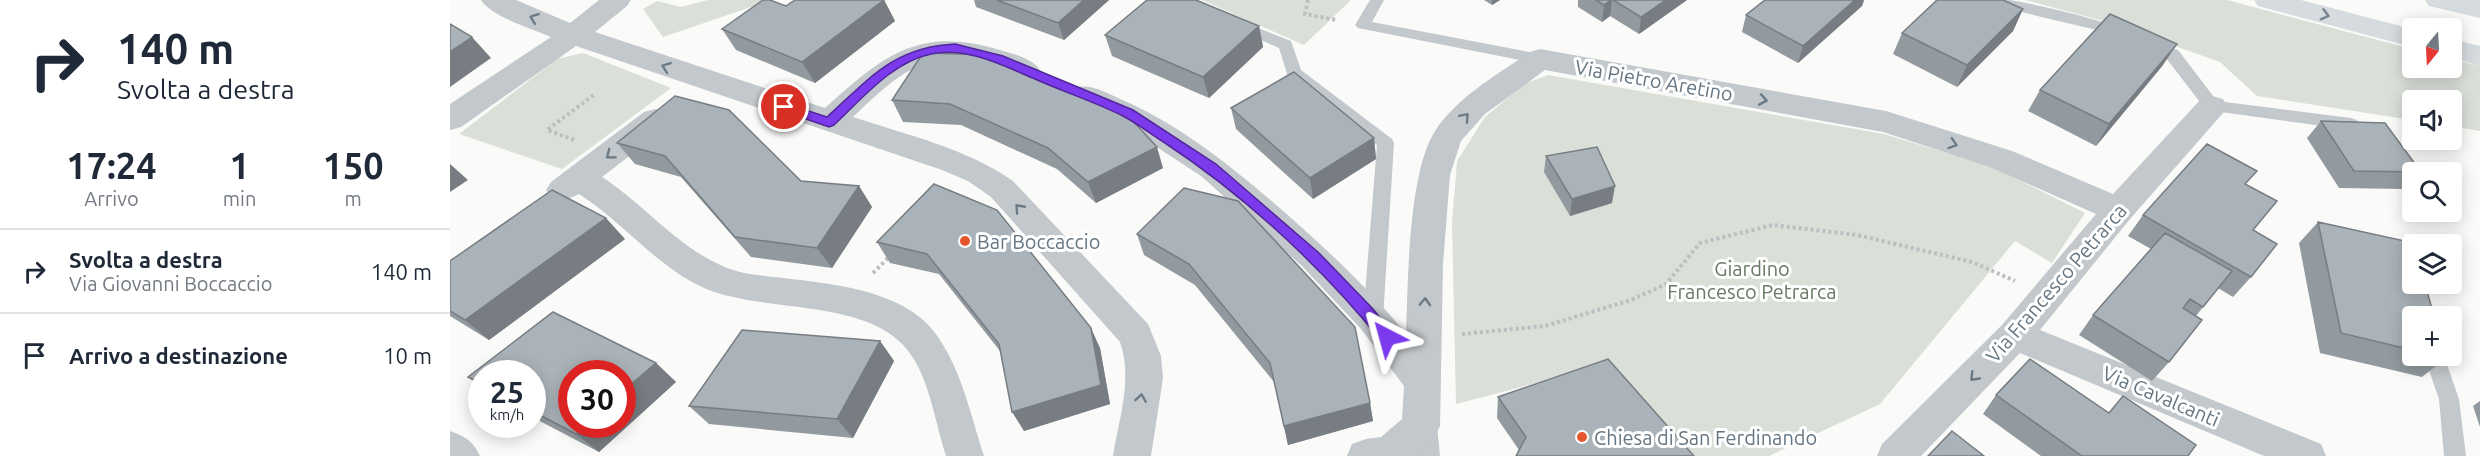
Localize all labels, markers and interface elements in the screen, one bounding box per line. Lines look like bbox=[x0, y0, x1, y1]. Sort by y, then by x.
one-way arrow bbox=[2319, 8, 2330, 20]
one-way arrow bbox=[529, 13, 539, 26]
north arrow bbox=[2402, 18, 2462, 78]
map controls bbox=[2402, 18, 2462, 366]
icon: right bbox=[18, 24, 96, 102]
text: 140 m bbox=[117, 25, 234, 72]
street label: Via Pietro Aretino bbox=[1573, 55, 1735, 105]
one-way arrow bbox=[661, 61, 672, 74]
text: Svolta a destra bbox=[117, 74, 295, 104]
pin bbox=[758, 81, 809, 132]
icon: arrive bbox=[767, 90, 800, 123]
button: sound bbox=[2402, 90, 2462, 150]
one-way arrow bbox=[1758, 93, 1768, 106]
one-way arrow bbox=[1458, 113, 1469, 124]
one-way arrow bbox=[1947, 136, 1958, 149]
text: 17:24 bbox=[66, 145, 156, 186]
text: 1 bbox=[229, 145, 250, 186]
text: 150 bbox=[323, 145, 384, 186]
one-way arrow bbox=[605, 147, 616, 158]
button: search bbox=[2402, 162, 2462, 222]
text: Arrivo bbox=[84, 187, 139, 210]
text: min bbox=[223, 187, 256, 210]
text: m bbox=[345, 187, 362, 210]
street label: Via Francesco Petrarca bbox=[1981, 199, 2131, 367]
one-way arrow bbox=[1015, 204, 1026, 215]
place label: Bar Boccaccio bbox=[977, 230, 1100, 253]
marker: Bar Boccaccio bbox=[958, 234, 972, 248]
button: layers bbox=[2402, 234, 2462, 294]
text: Svolta a destra bbox=[69, 247, 223, 272]
icon: right bbox=[18, 255, 51, 288]
park label: Giardino Francesco Petrarca bbox=[1667, 257, 1837, 303]
text: 140 m bbox=[371, 259, 432, 284]
text: Via Giovanni Boccaccio bbox=[69, 272, 272, 295]
one-way arrow bbox=[1418, 298, 1431, 307]
position arrow bbox=[1355, 305, 1419, 369]
button: + bbox=[2402, 306, 2462, 366]
icon: arrive bbox=[18, 339, 51, 372]
text: Arrivo a destinazione bbox=[69, 343, 288, 368]
text: 10 m bbox=[383, 343, 432, 368]
speed limit sign: 30 bbox=[558, 360, 636, 438]
street label: Via Cavalcanti bbox=[2099, 361, 2223, 431]
one-way arrow bbox=[1970, 371, 1981, 381]
text: 25 bbox=[490, 375, 524, 409]
one-way arrow bbox=[1135, 394, 1147, 403]
text: km/h bbox=[490, 406, 524, 423]
place label: Chiesa di San Ferdinando bbox=[1594, 426, 1817, 449]
marker: Chiesa di San Ferdinando bbox=[1575, 430, 1589, 444]

